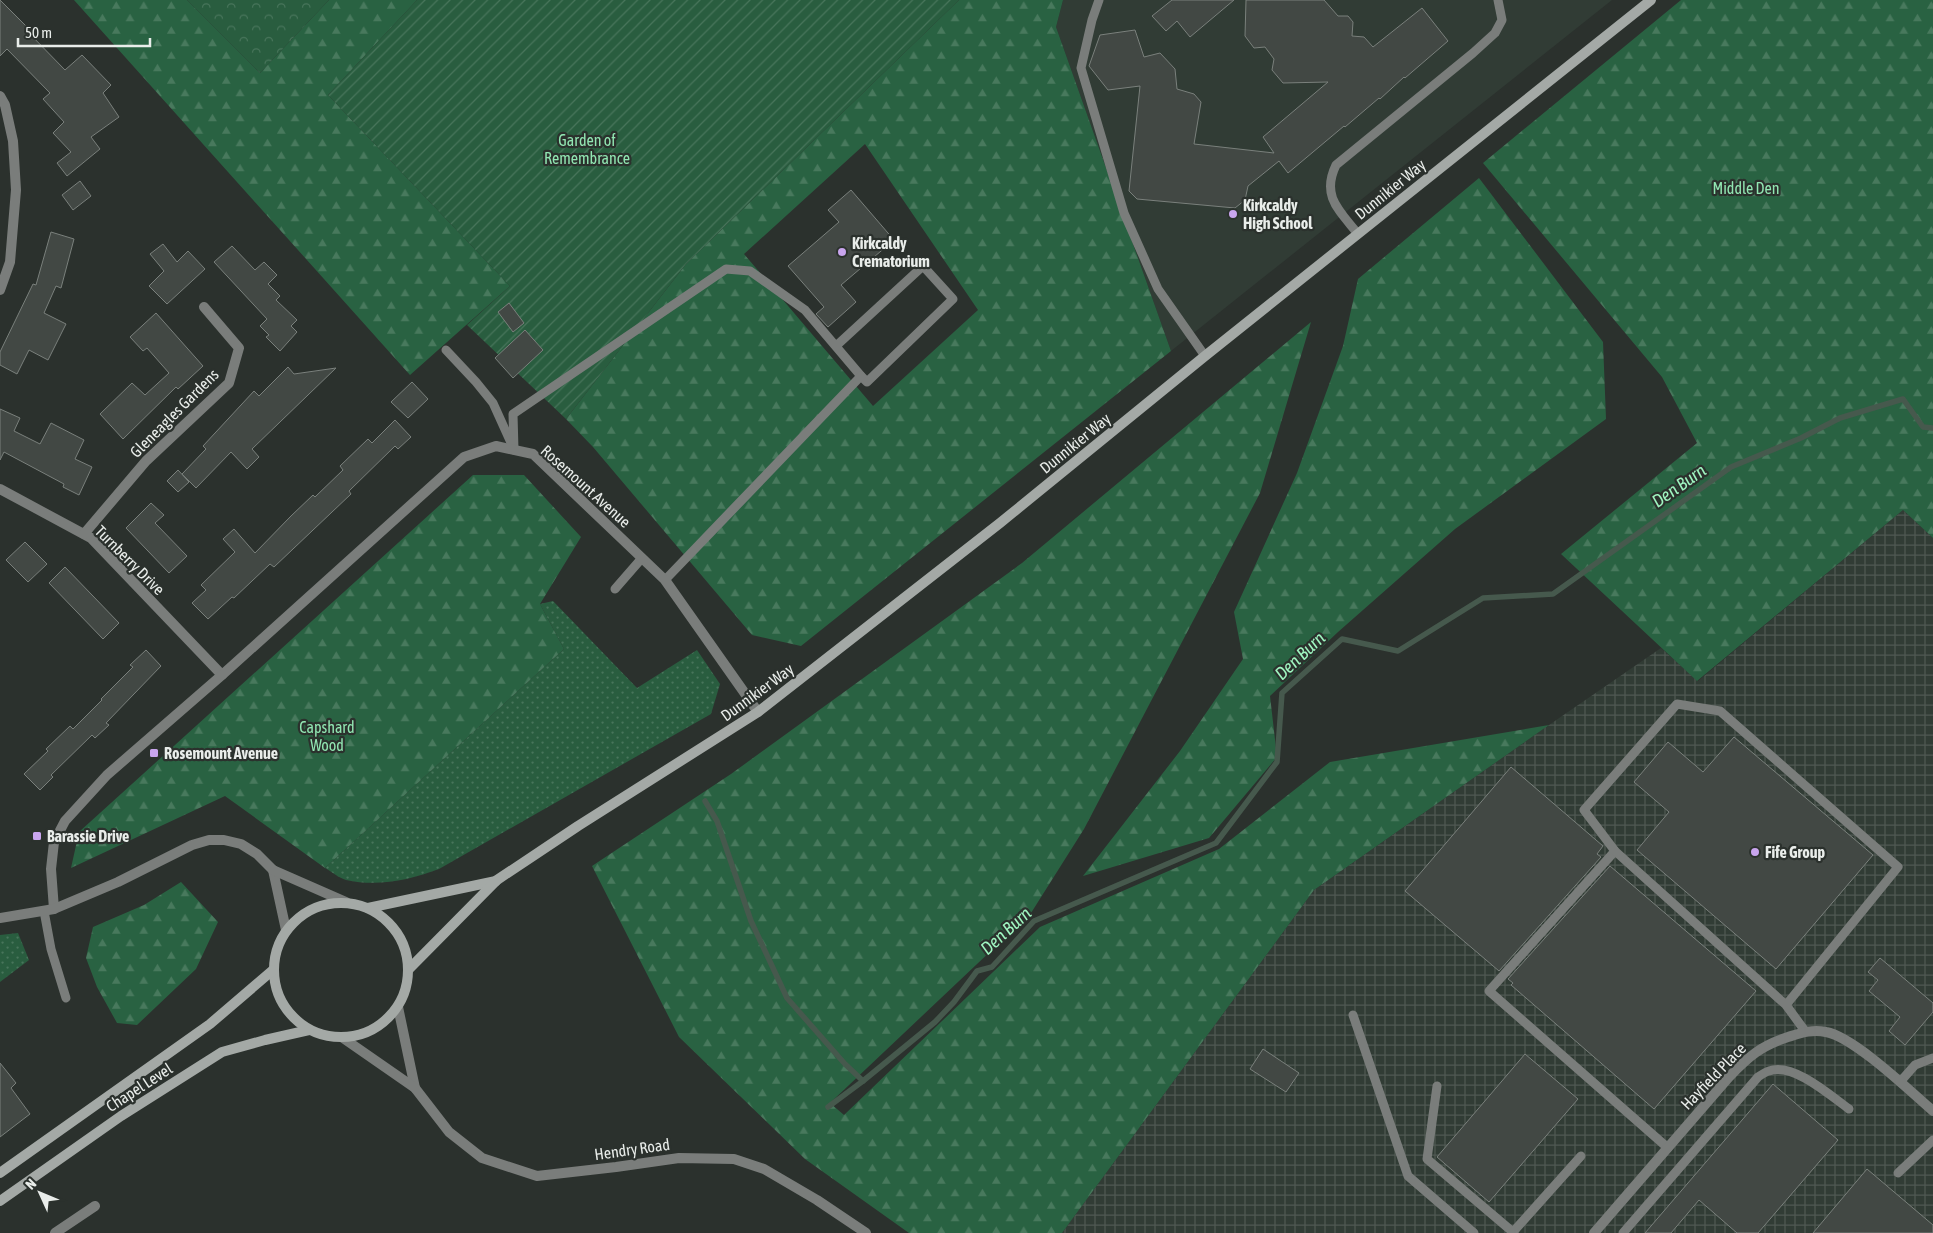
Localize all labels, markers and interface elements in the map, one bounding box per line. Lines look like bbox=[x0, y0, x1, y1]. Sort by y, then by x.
scale bar bbox=[18, 15, 150, 47]
text: 50 m bbox=[25, 24, 52, 41]
park label: Garden of Remembrance bbox=[544, 131, 630, 167]
street label: Dunnikier Way bbox=[1351, 155, 1430, 224]
park label: Middle Den bbox=[1712, 179, 1780, 197]
place label: Kirkcaldy High School bbox=[1243, 196, 1313, 232]
marker: Kirkcaldy High School bbox=[1227, 208, 1239, 220]
place label: Kirkcaldy Crematorium bbox=[852, 234, 930, 270]
marker: Kirkcaldy Crematorium bbox=[836, 246, 848, 258]
street label: Gleneagles Gardens bbox=[126, 365, 223, 462]
street label: Dunnikier Way bbox=[1036, 409, 1115, 478]
street label: Rosemount Avenue bbox=[538, 441, 634, 531]
water label: Den Burn bbox=[1648, 459, 1710, 512]
street label: Turnberry Drive bbox=[91, 522, 168, 599]
water label: Den Burn bbox=[1270, 627, 1329, 684]
street label: Dunnikier Way bbox=[717, 659, 798, 725]
park label: Capshard Wood bbox=[299, 718, 355, 754]
place label: Rosemount Avenue bbox=[164, 744, 278, 762]
marker: Rosemount Avenue bbox=[148, 747, 160, 759]
place label: Barassie Drive bbox=[47, 827, 129, 845]
marker: Barassie Drive bbox=[31, 830, 43, 842]
place label: Fife Group bbox=[1765, 843, 1825, 861]
marker: Fife Group bbox=[1749, 846, 1761, 858]
water label: Den Burn bbox=[976, 902, 1035, 959]
street label: Hayfield Place bbox=[1677, 1039, 1750, 1114]
street label: Chapel Level bbox=[103, 1059, 176, 1116]
street label: Hendry Road bbox=[593, 1135, 671, 1164]
north arrow bbox=[15, 1168, 65, 1218]
text: N bbox=[22, 1175, 39, 1192]

